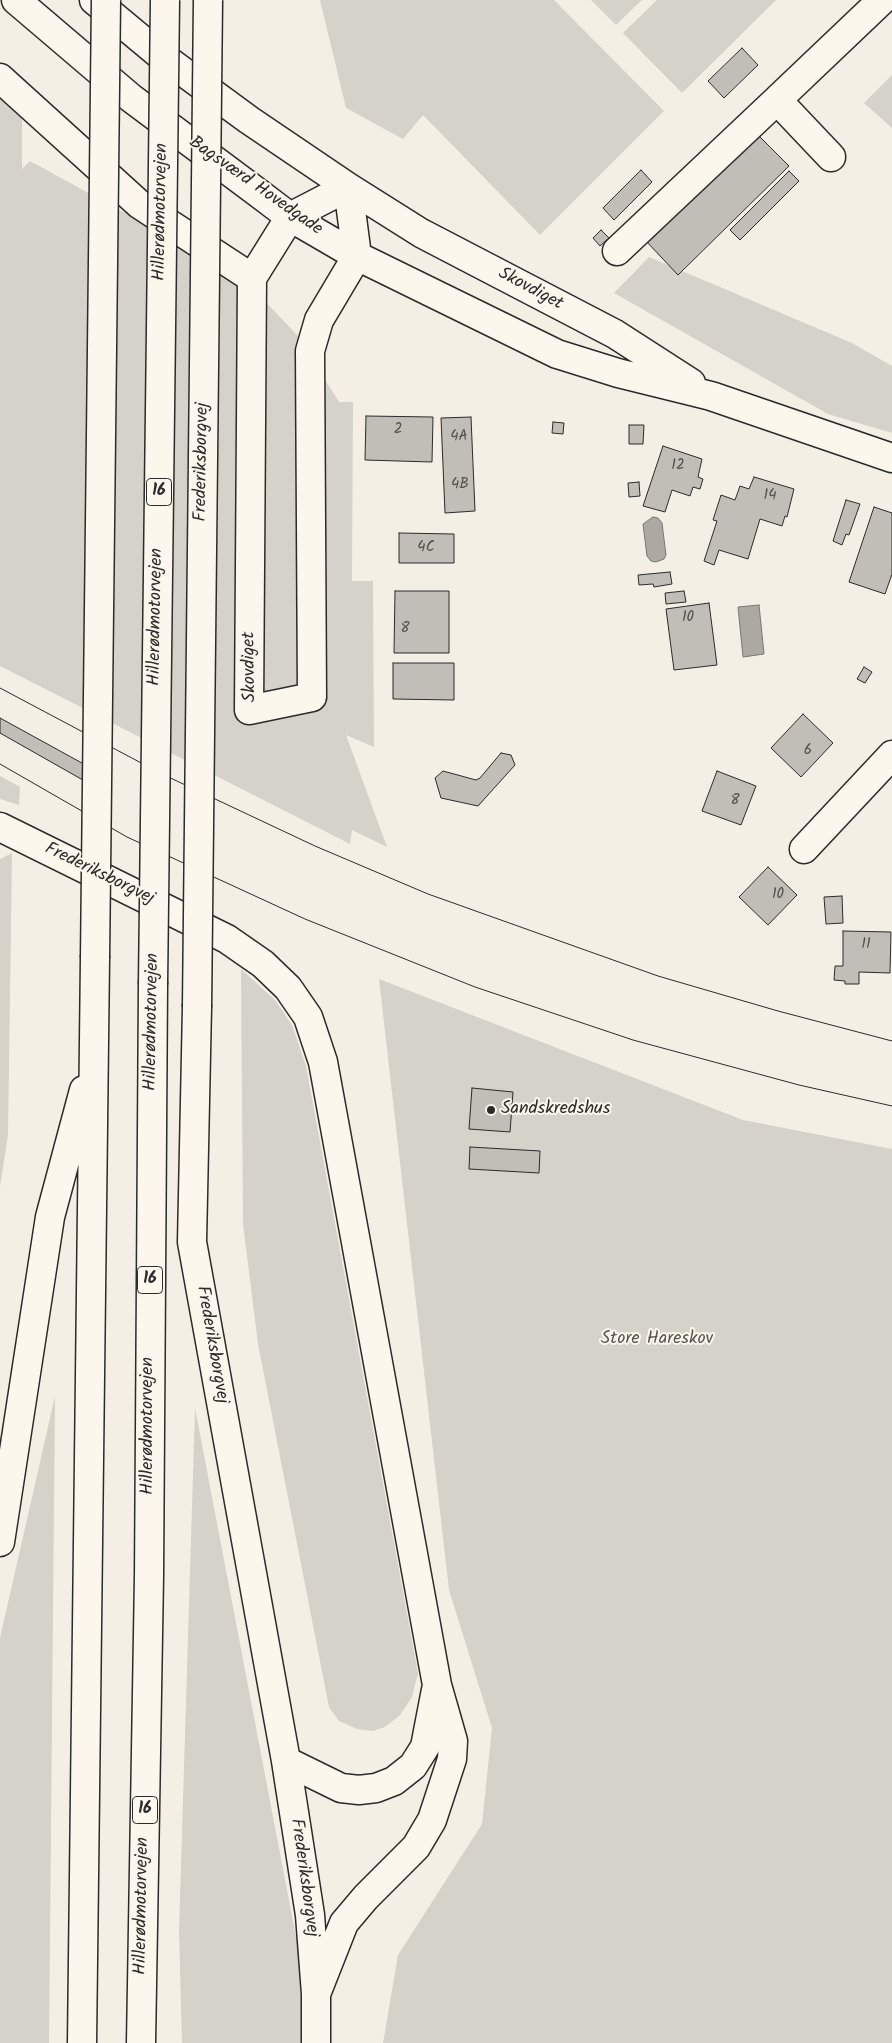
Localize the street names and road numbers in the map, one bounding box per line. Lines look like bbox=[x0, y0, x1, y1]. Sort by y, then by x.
street label: Bagsværd Hovedgade bbox=[184, 133, 326, 241]
street label: Hillerødmotorvejen bbox=[150, 143, 174, 281]
street label: Skovdiget bbox=[494, 264, 566, 316]
street label: Frederiksborgvej bbox=[191, 402, 215, 522]
road number: 16 bbox=[146, 478, 172, 506]
street label: Hillerødmotorvejen bbox=[145, 548, 169, 686]
street label: Skovdiget bbox=[240, 632, 262, 702]
street label: Frederiksborgvej bbox=[41, 839, 157, 911]
street label: Hillerødmotorvejen bbox=[141, 953, 165, 1091]
road number: 16 bbox=[138, 1266, 162, 1294]
street label: Frederiksborgvej bbox=[190, 1284, 232, 1406]
street label: Hillerødmotorvejen bbox=[138, 1357, 160, 1495]
road number: 16 bbox=[132, 1796, 158, 1824]
street label: Frederiksborgvej bbox=[284, 1817, 322, 1939]
street label: Hillerødmotorvejen bbox=[131, 1837, 155, 1975]

